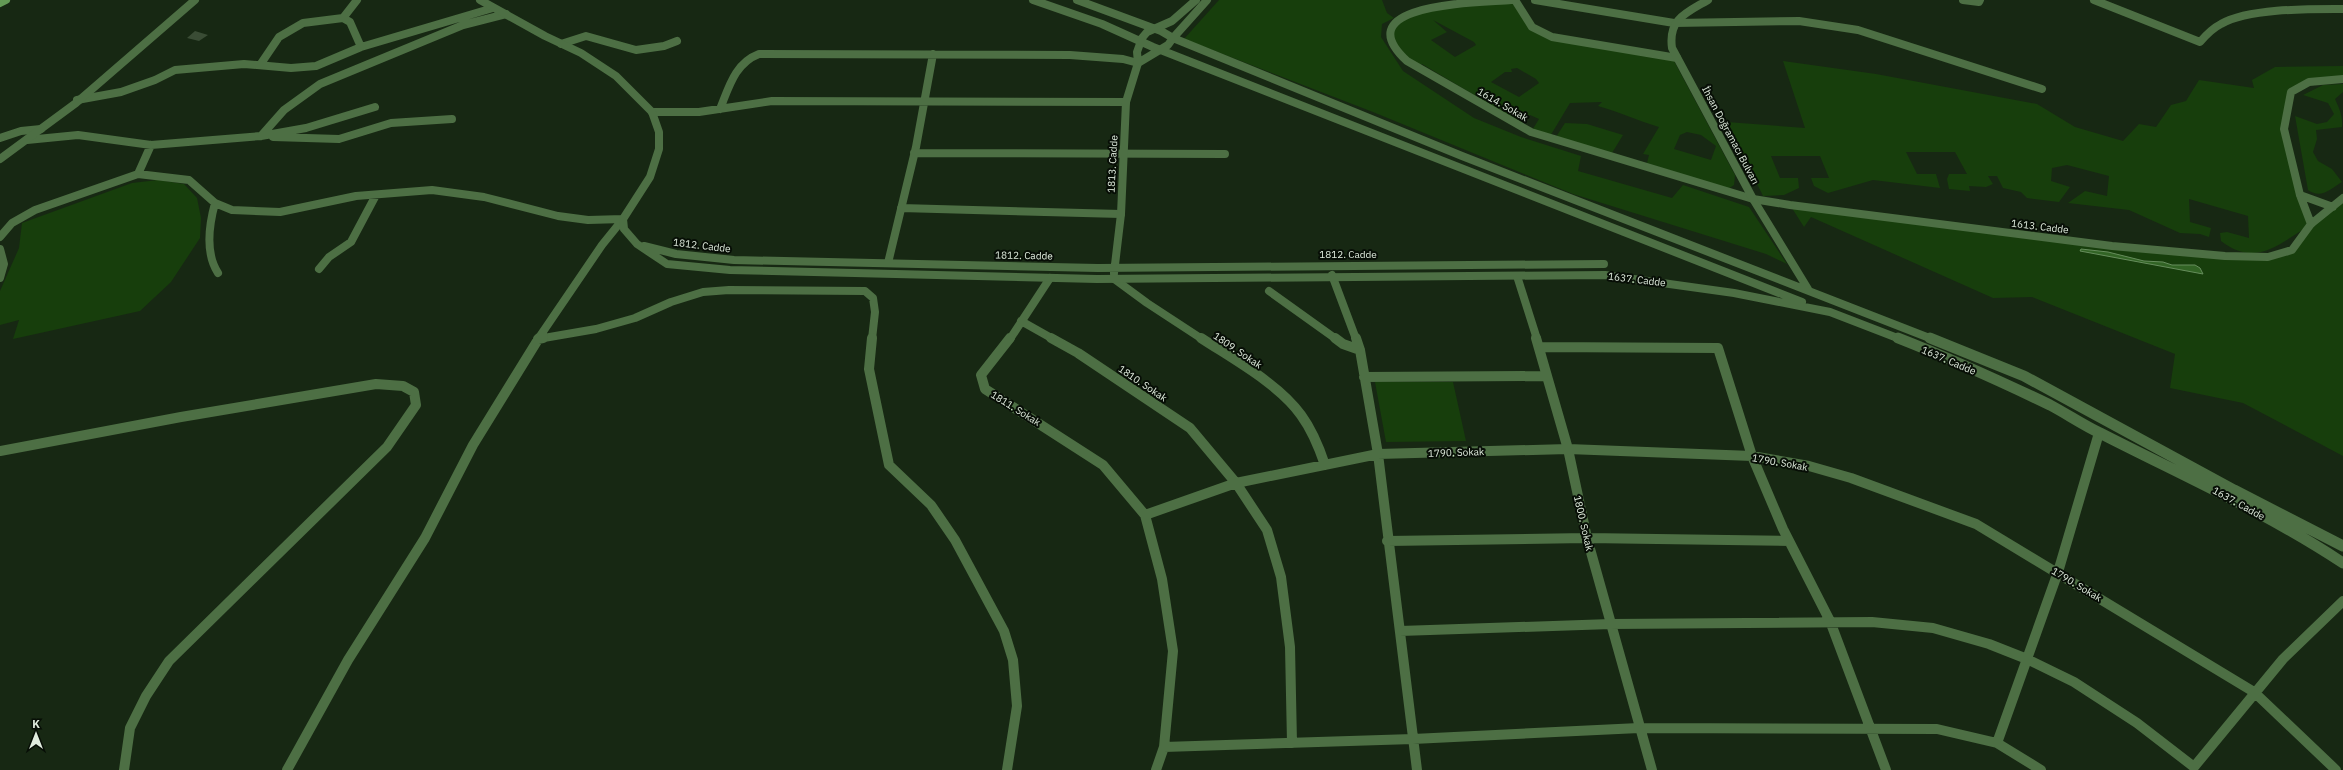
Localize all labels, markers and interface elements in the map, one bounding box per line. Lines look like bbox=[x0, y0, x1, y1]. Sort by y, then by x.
street label: İhsan Doğramacı Bulvarı bbox=[1699, 84, 1762, 187]
street label: 1614. Sokak bbox=[1475, 85, 1531, 125]
street label: 1813. Cadde bbox=[1104, 134, 1121, 193]
street label: 1613. Cadde bbox=[2010, 217, 2070, 237]
street label: 1812. Cadde bbox=[672, 236, 732, 256]
street label: 1812. Cadde bbox=[995, 248, 1053, 263]
street label: 1812. Cadde bbox=[1319, 248, 1377, 261]
street label: 1637. Cadde bbox=[1607, 270, 1667, 290]
street label: 1809. Sokak bbox=[1211, 329, 1265, 372]
street label: 1637. Cadde bbox=[1920, 343, 1978, 378]
street label: 1810. Sokak bbox=[1116, 362, 1170, 405]
street label: 1811. Sokak bbox=[988, 388, 1044, 429]
street label: 1790. Sokak bbox=[1428, 445, 1485, 460]
street label: 1790. Sokak bbox=[1751, 451, 1809, 474]
street label: 1637. Cadde bbox=[2210, 484, 2268, 523]
street label: 1800. Sokak bbox=[1571, 494, 1596, 553]
street label: 1790. Sokak bbox=[2049, 564, 2105, 605]
north arrow bbox=[16, 714, 56, 754]
text: K bbox=[32, 717, 40, 731]

